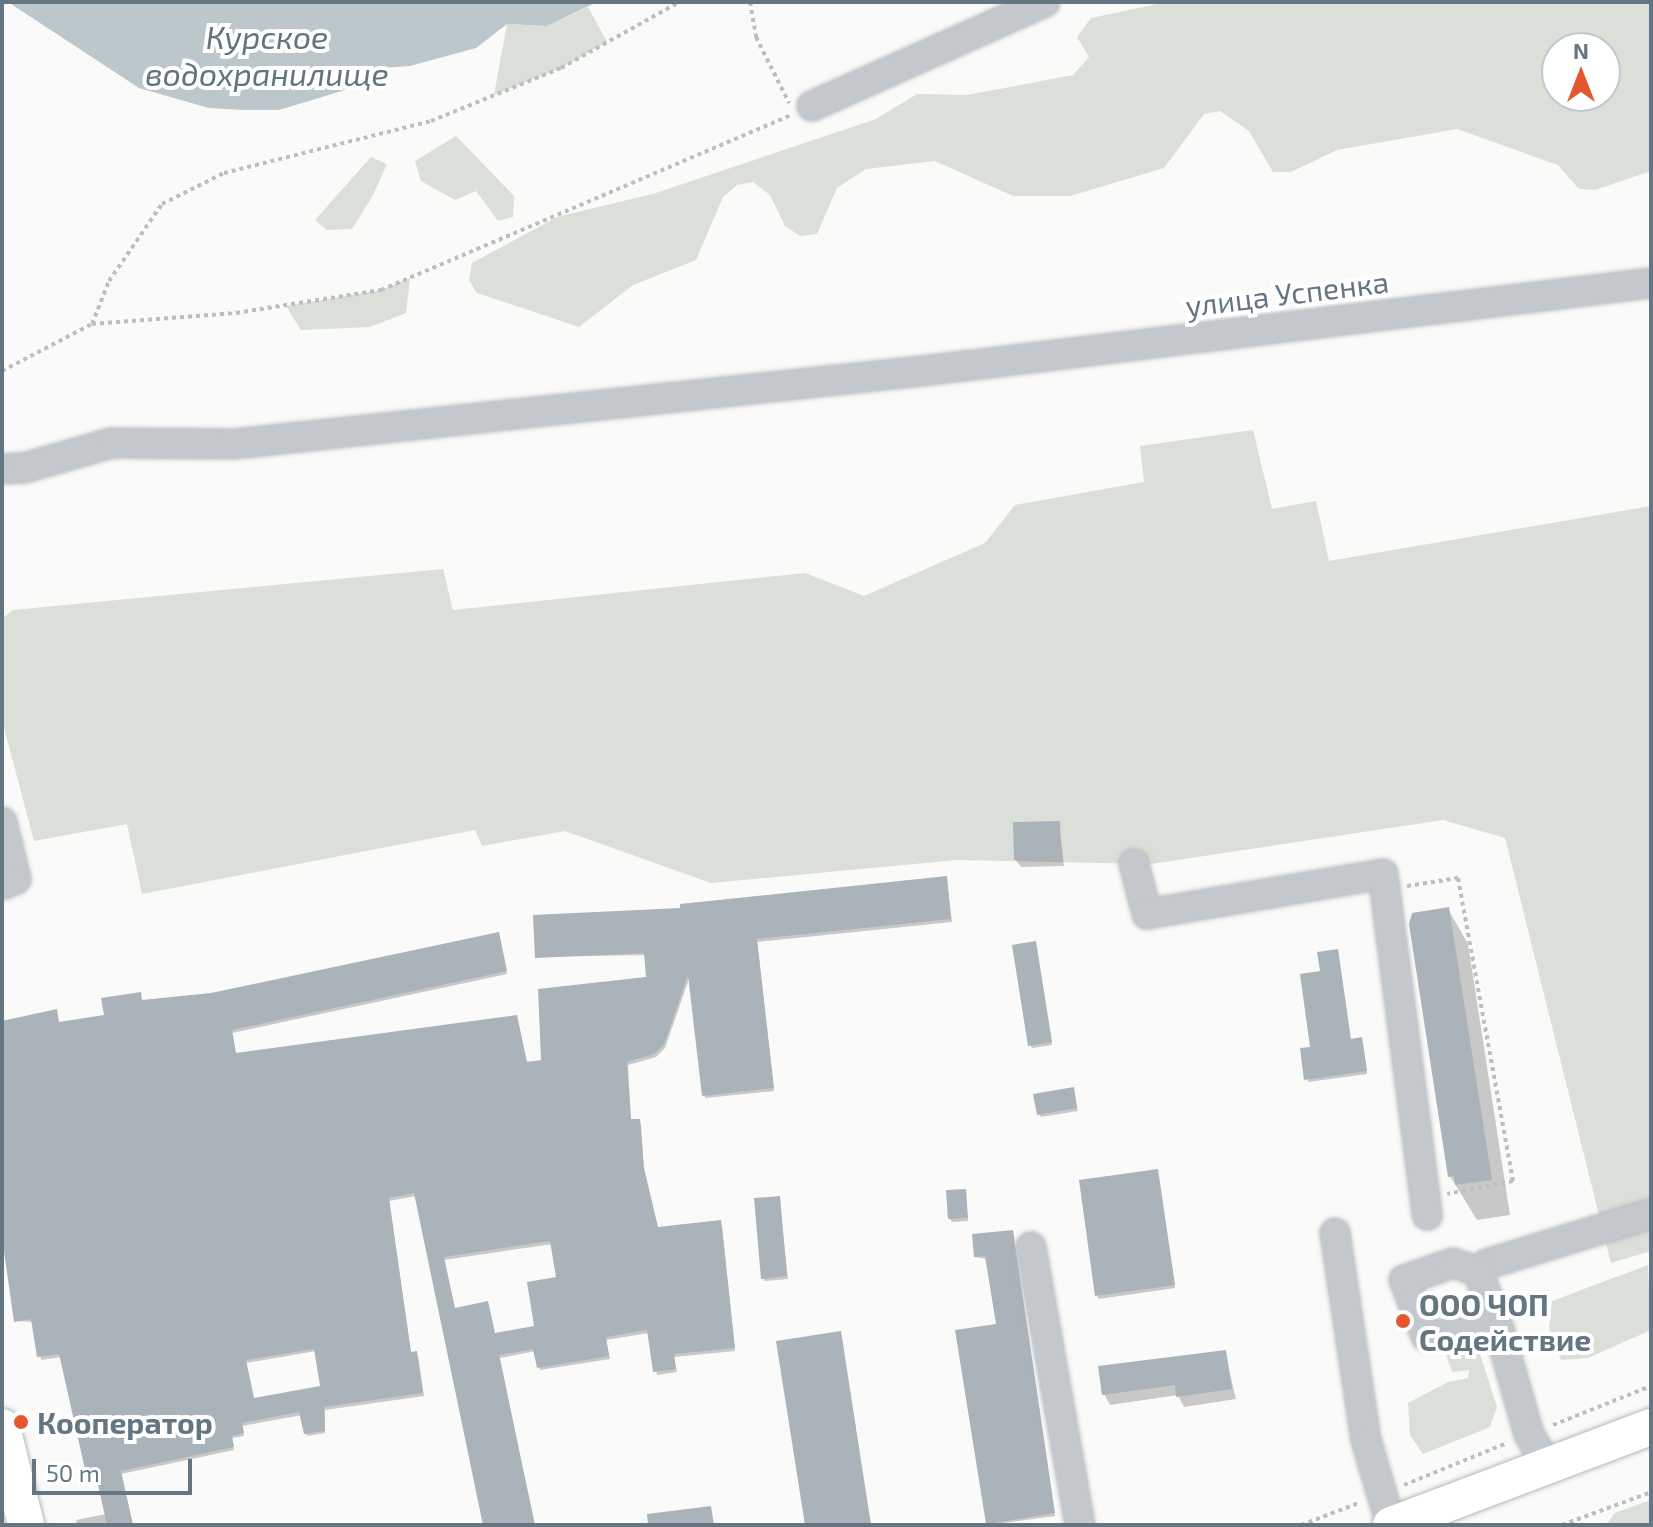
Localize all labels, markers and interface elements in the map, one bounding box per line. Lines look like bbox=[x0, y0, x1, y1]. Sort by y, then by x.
water label: Курское водохранилище bbox=[145, 18, 389, 93]
north arrow bbox=[1541, 32, 1621, 112]
text: N bbox=[1573, 37, 1589, 63]
street label: улица Успенка bbox=[1183, 263, 1391, 323]
place label: ООО ЧОП Содействие bbox=[1419, 1286, 1591, 1356]
marker: ООО ЧОП Содействие bbox=[1394, 1312, 1412, 1330]
place label: Кооператор bbox=[37, 1404, 213, 1440]
marker: Кооператор bbox=[12, 1413, 30, 1431]
scale bar bbox=[36, 1443, 196, 1493]
text: 50 m bbox=[46, 1458, 100, 1487]

